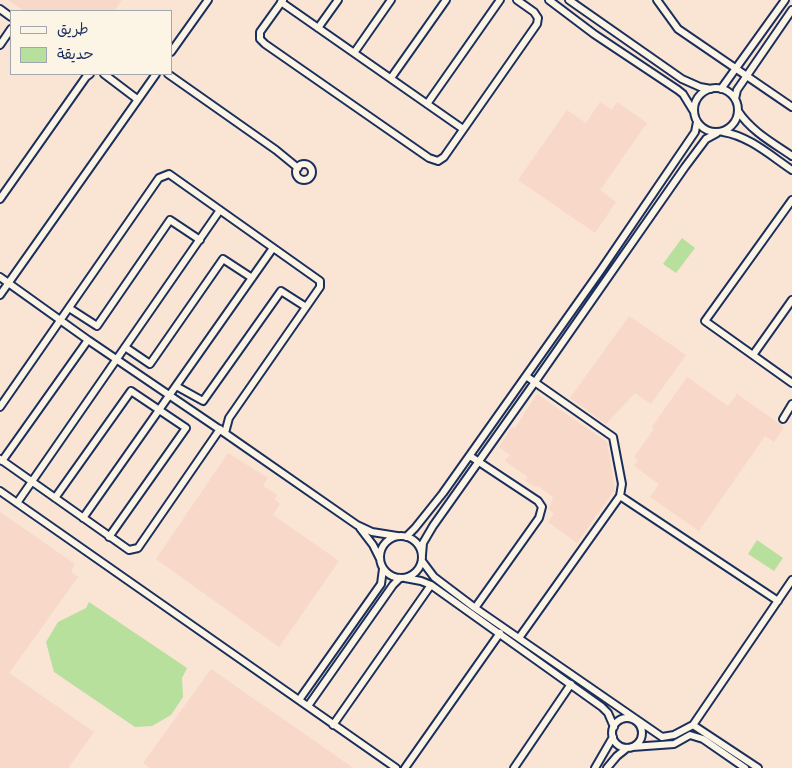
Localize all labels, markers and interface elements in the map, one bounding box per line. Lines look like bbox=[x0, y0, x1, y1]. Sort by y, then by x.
legend bbox=[10, 10, 172, 75]
text: طريق bbox=[57, 20, 89, 39]
text: حديقة bbox=[57, 45, 94, 64]

